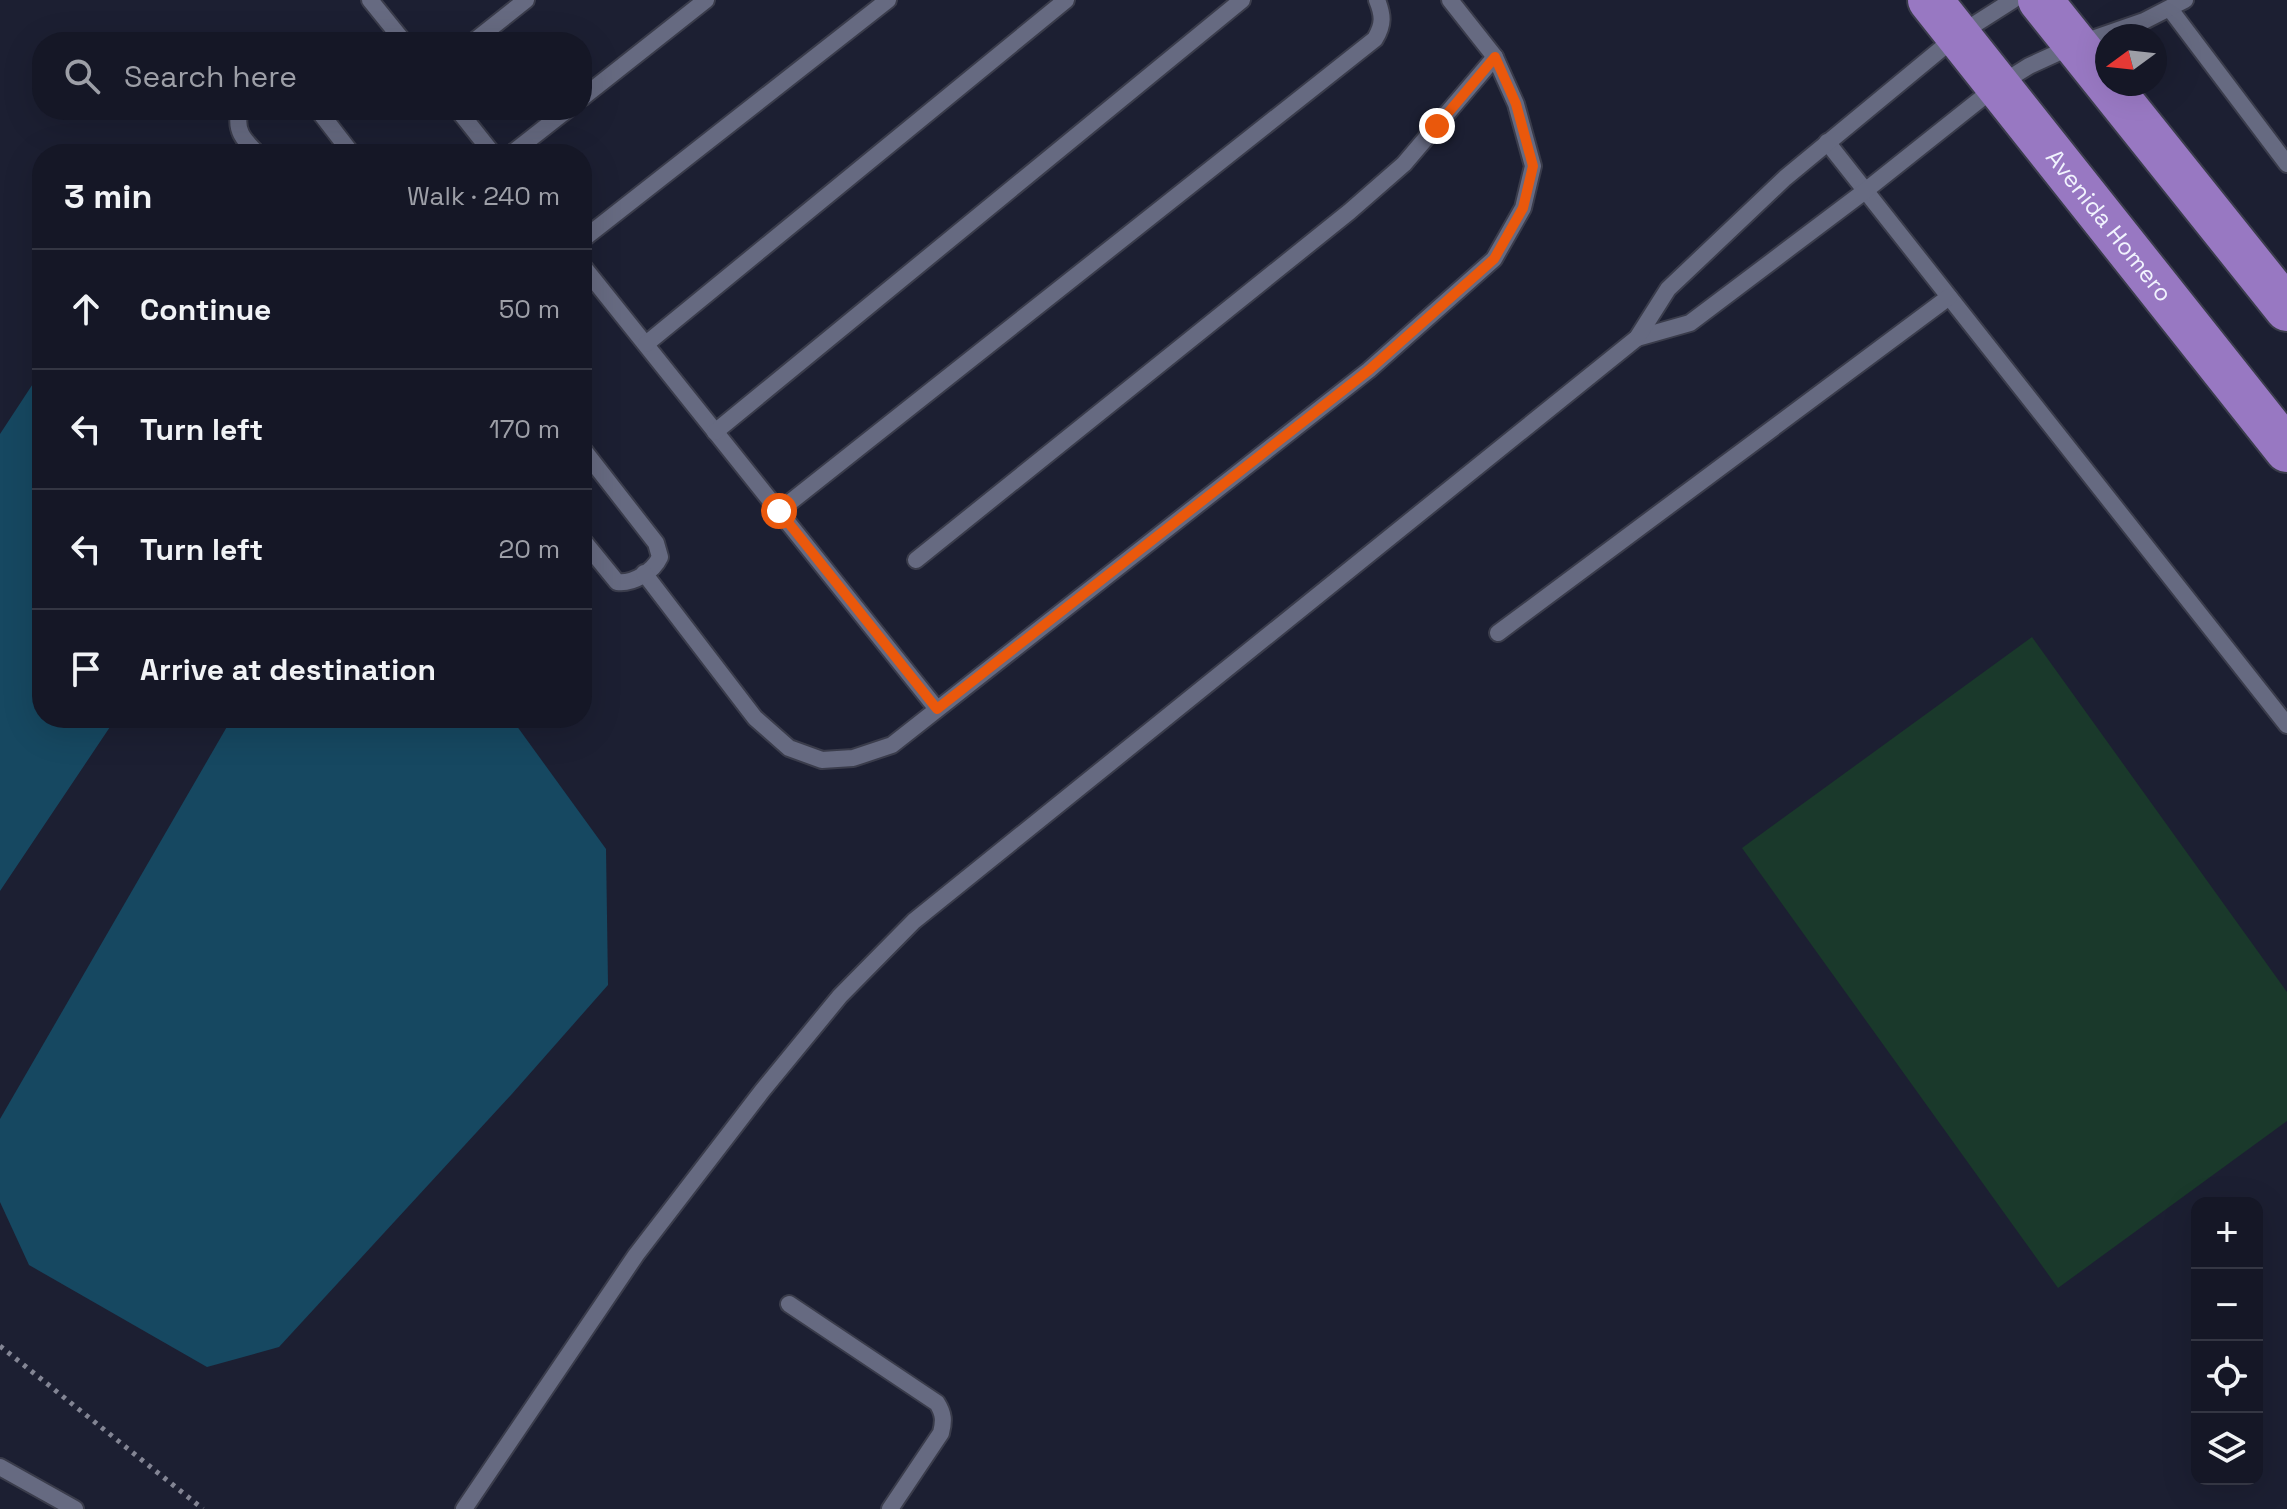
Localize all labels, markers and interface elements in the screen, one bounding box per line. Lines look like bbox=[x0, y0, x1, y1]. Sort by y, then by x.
north arrow bbox=[2095, 24, 2167, 96]
search box bbox=[32, 32, 592, 120]
icon: search bbox=[60, 54, 104, 98]
text: Search here bbox=[124, 57, 297, 96]
route end bbox=[1419, 108, 1455, 144]
street label: Avenida Homero bbox=[2039, 143, 2179, 308]
text: 3 min bbox=[64, 175, 152, 218]
text: Walk · 240 m bbox=[407, 179, 560, 213]
icon: ahead bbox=[64, 287, 108, 331]
text: Continue bbox=[140, 290, 271, 329]
text: 50 m bbox=[499, 292, 560, 326]
icon: left bbox=[64, 407, 108, 451]
text: Turn left bbox=[140, 410, 263, 449]
text: 170 m bbox=[489, 412, 560, 446]
route start bbox=[761, 493, 797, 529]
icon: left bbox=[64, 527, 108, 571]
text: Turn left bbox=[140, 530, 263, 569]
text: 20 m bbox=[499, 532, 560, 566]
icon: arrive bbox=[64, 647, 108, 691]
text: Arrive at destination bbox=[140, 650, 436, 689]
map controls bbox=[2191, 1197, 2263, 1485]
button: + bbox=[2191, 1197, 2263, 1269]
button: − bbox=[2191, 1269, 2263, 1341]
button: locate bbox=[2191, 1341, 2263, 1413]
button: layers bbox=[2191, 1413, 2263, 1485]

